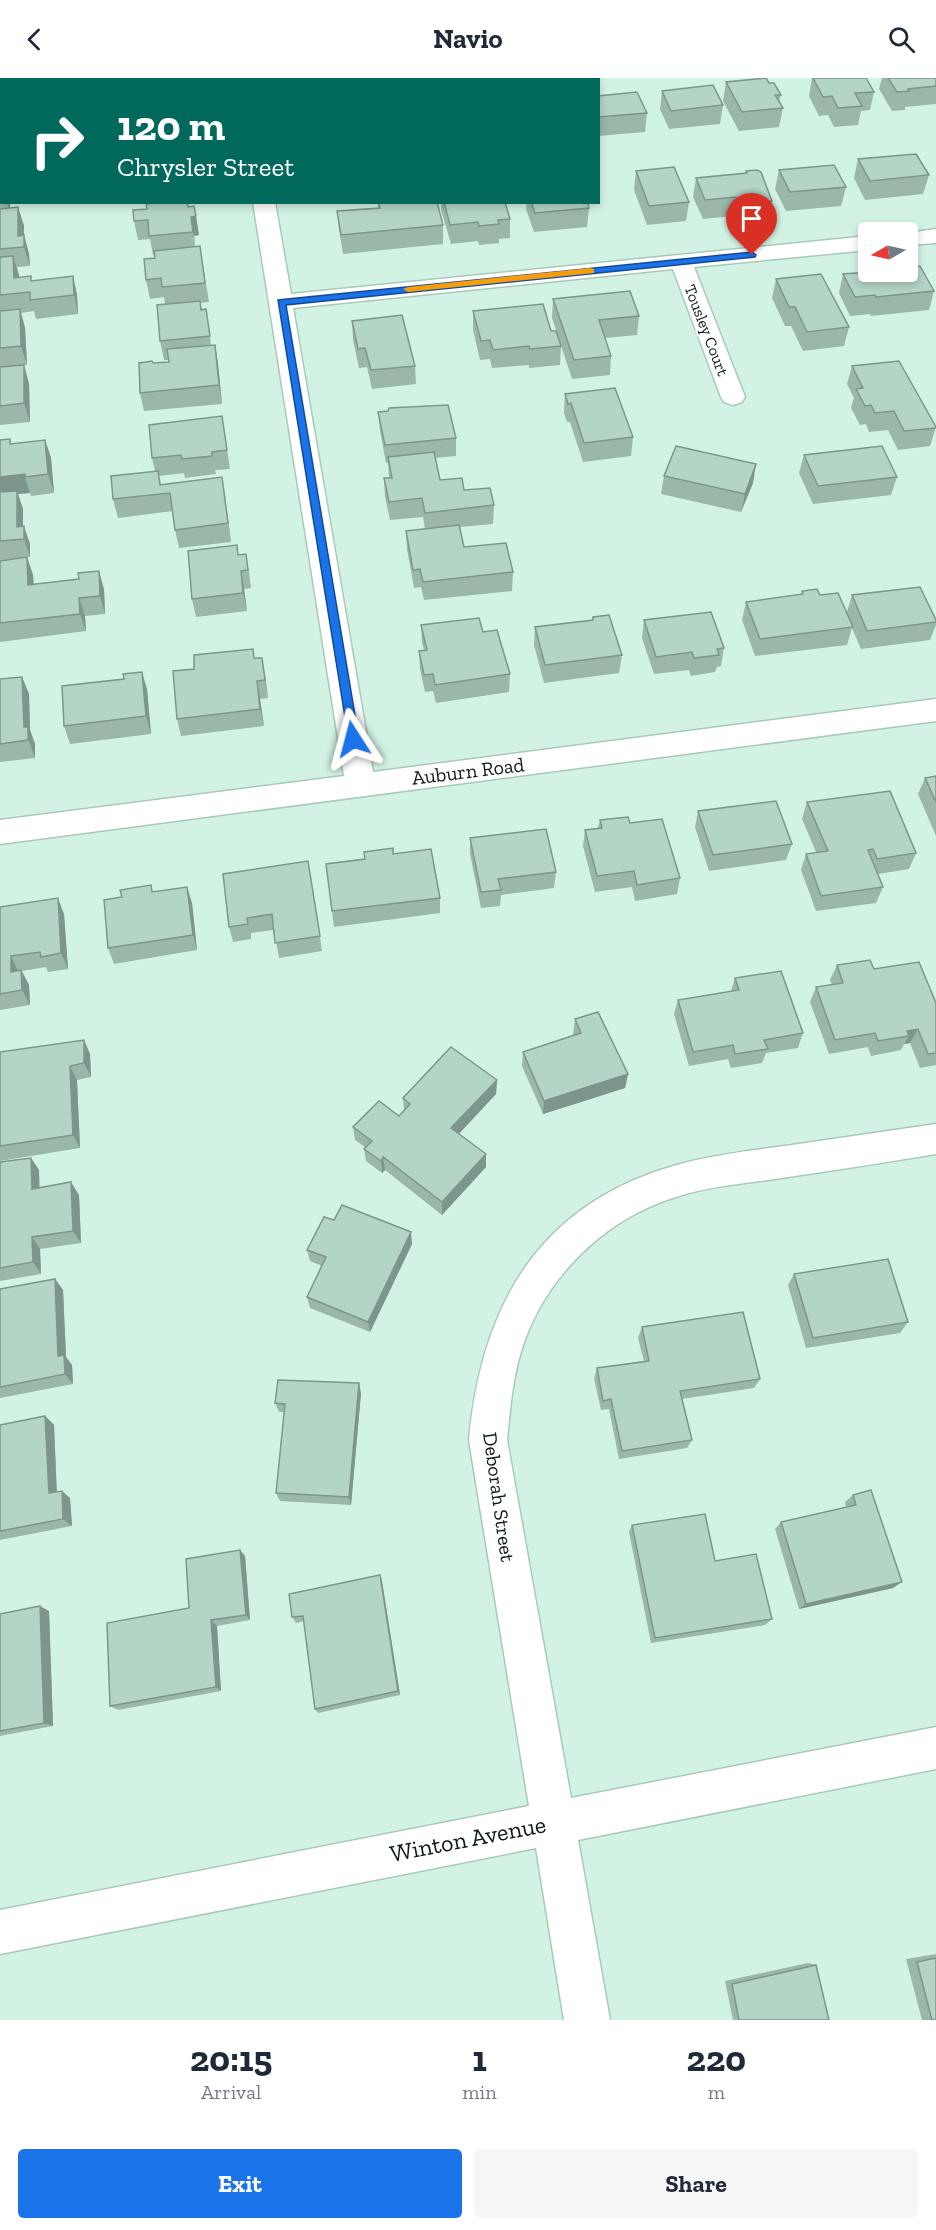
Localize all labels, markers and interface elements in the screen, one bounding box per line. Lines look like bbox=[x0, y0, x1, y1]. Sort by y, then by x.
icon: back bbox=[18, 23, 51, 56]
text: Navio bbox=[433, 23, 503, 55]
icon: search bbox=[885, 23, 918, 56]
text: 120 m bbox=[117, 100, 225, 151]
icon: right bbox=[18, 102, 96, 180]
text: Chrysler Street bbox=[117, 151, 294, 183]
pin bbox=[726, 193, 777, 255]
icon: arrive bbox=[735, 202, 768, 235]
north arrow bbox=[858, 222, 918, 282]
map controls bbox=[858, 222, 918, 282]
street label: Tousley Court bbox=[680, 282, 733, 379]
position arrow bbox=[321, 707, 385, 771]
street label: Auburn Road bbox=[410, 752, 526, 790]
street label: Deborah Street bbox=[478, 1431, 520, 1564]
street label: Winton Avenue bbox=[387, 1809, 548, 1868]
text: 20:15 bbox=[190, 2037, 272, 2080]
text: 1 bbox=[472, 2037, 487, 2080]
text: 220 bbox=[687, 2037, 746, 2080]
text: Arrival bbox=[201, 2080, 261, 2104]
text: min bbox=[462, 2080, 497, 2104]
text: m bbox=[708, 2080, 725, 2104]
button: Exit bbox=[18, 2149, 462, 2218]
button: Share bbox=[474, 2149, 918, 2218]

